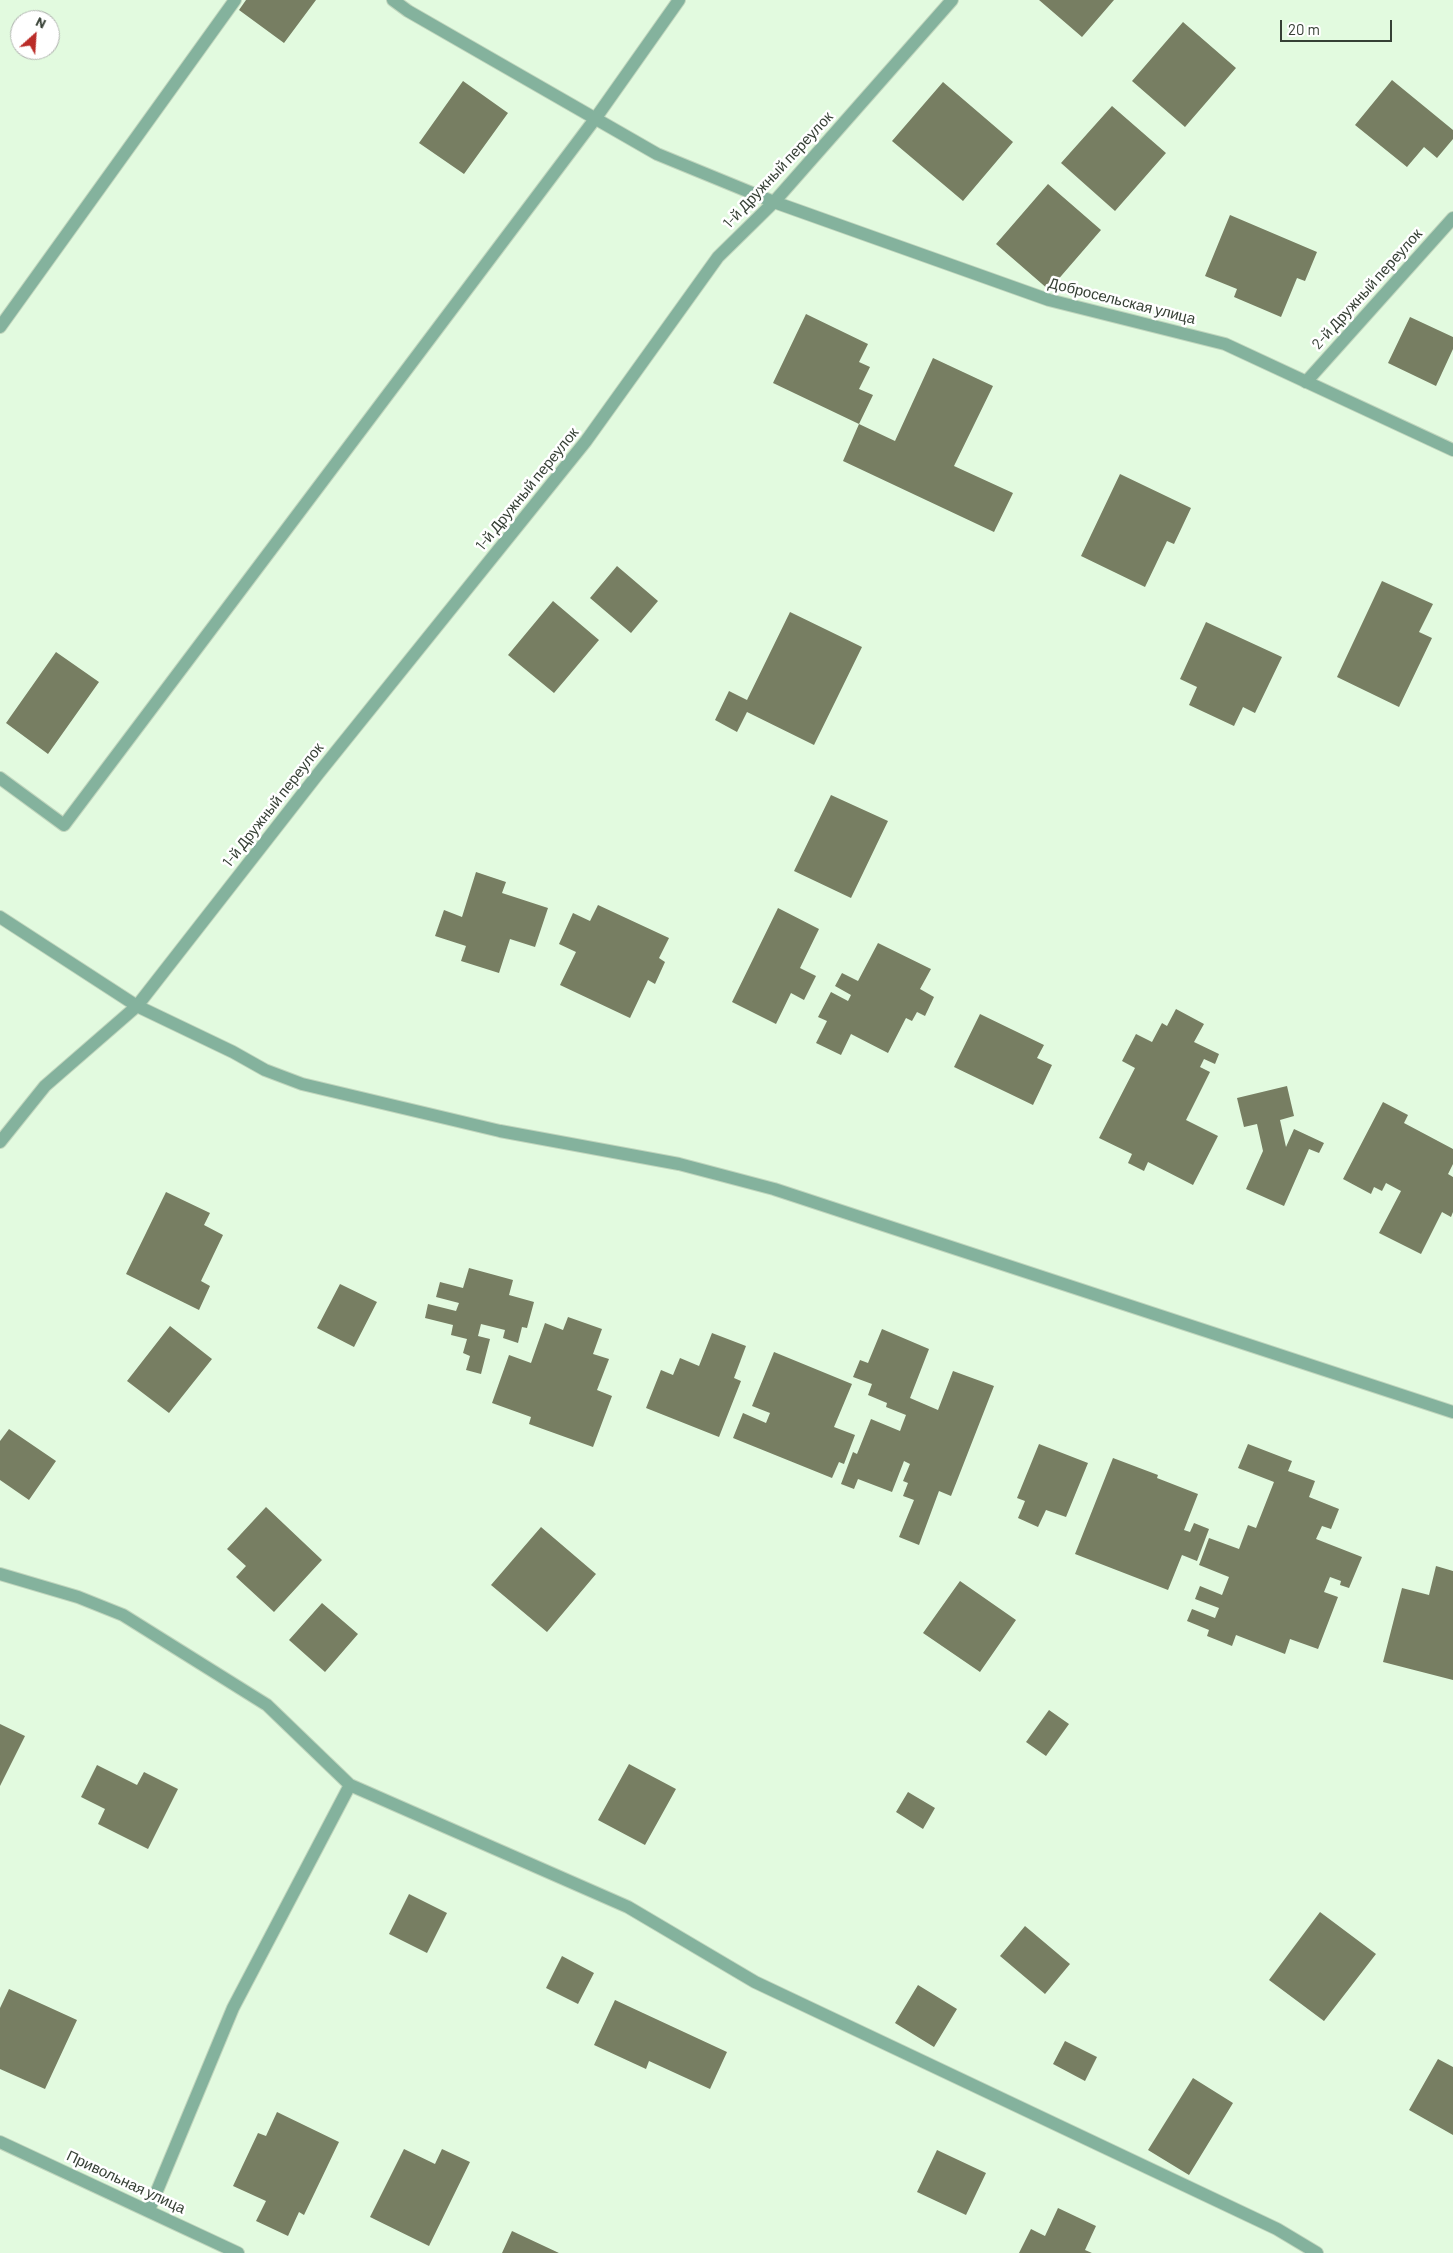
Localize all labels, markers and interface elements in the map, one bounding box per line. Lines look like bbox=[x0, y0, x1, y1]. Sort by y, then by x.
north arrow bbox=[10, 10, 60, 60]
scale bar bbox=[1283, 10, 1396, 42]
text: N bbox=[33, 12, 49, 32]
text: 20 m bbox=[1288, 20, 1320, 38]
street label: 1-й Дружный переулок bbox=[719, 108, 837, 232]
street label: 2-й Дружный переулок bbox=[1308, 225, 1426, 353]
street label: Добросельская улица bbox=[1047, 274, 1197, 328]
street label: 1-й Дружный переулок bbox=[472, 424, 582, 554]
street label: 1-й Дружный переулок bbox=[219, 739, 327, 871]
street label: Привольная улица bbox=[64, 2147, 188, 2217]

